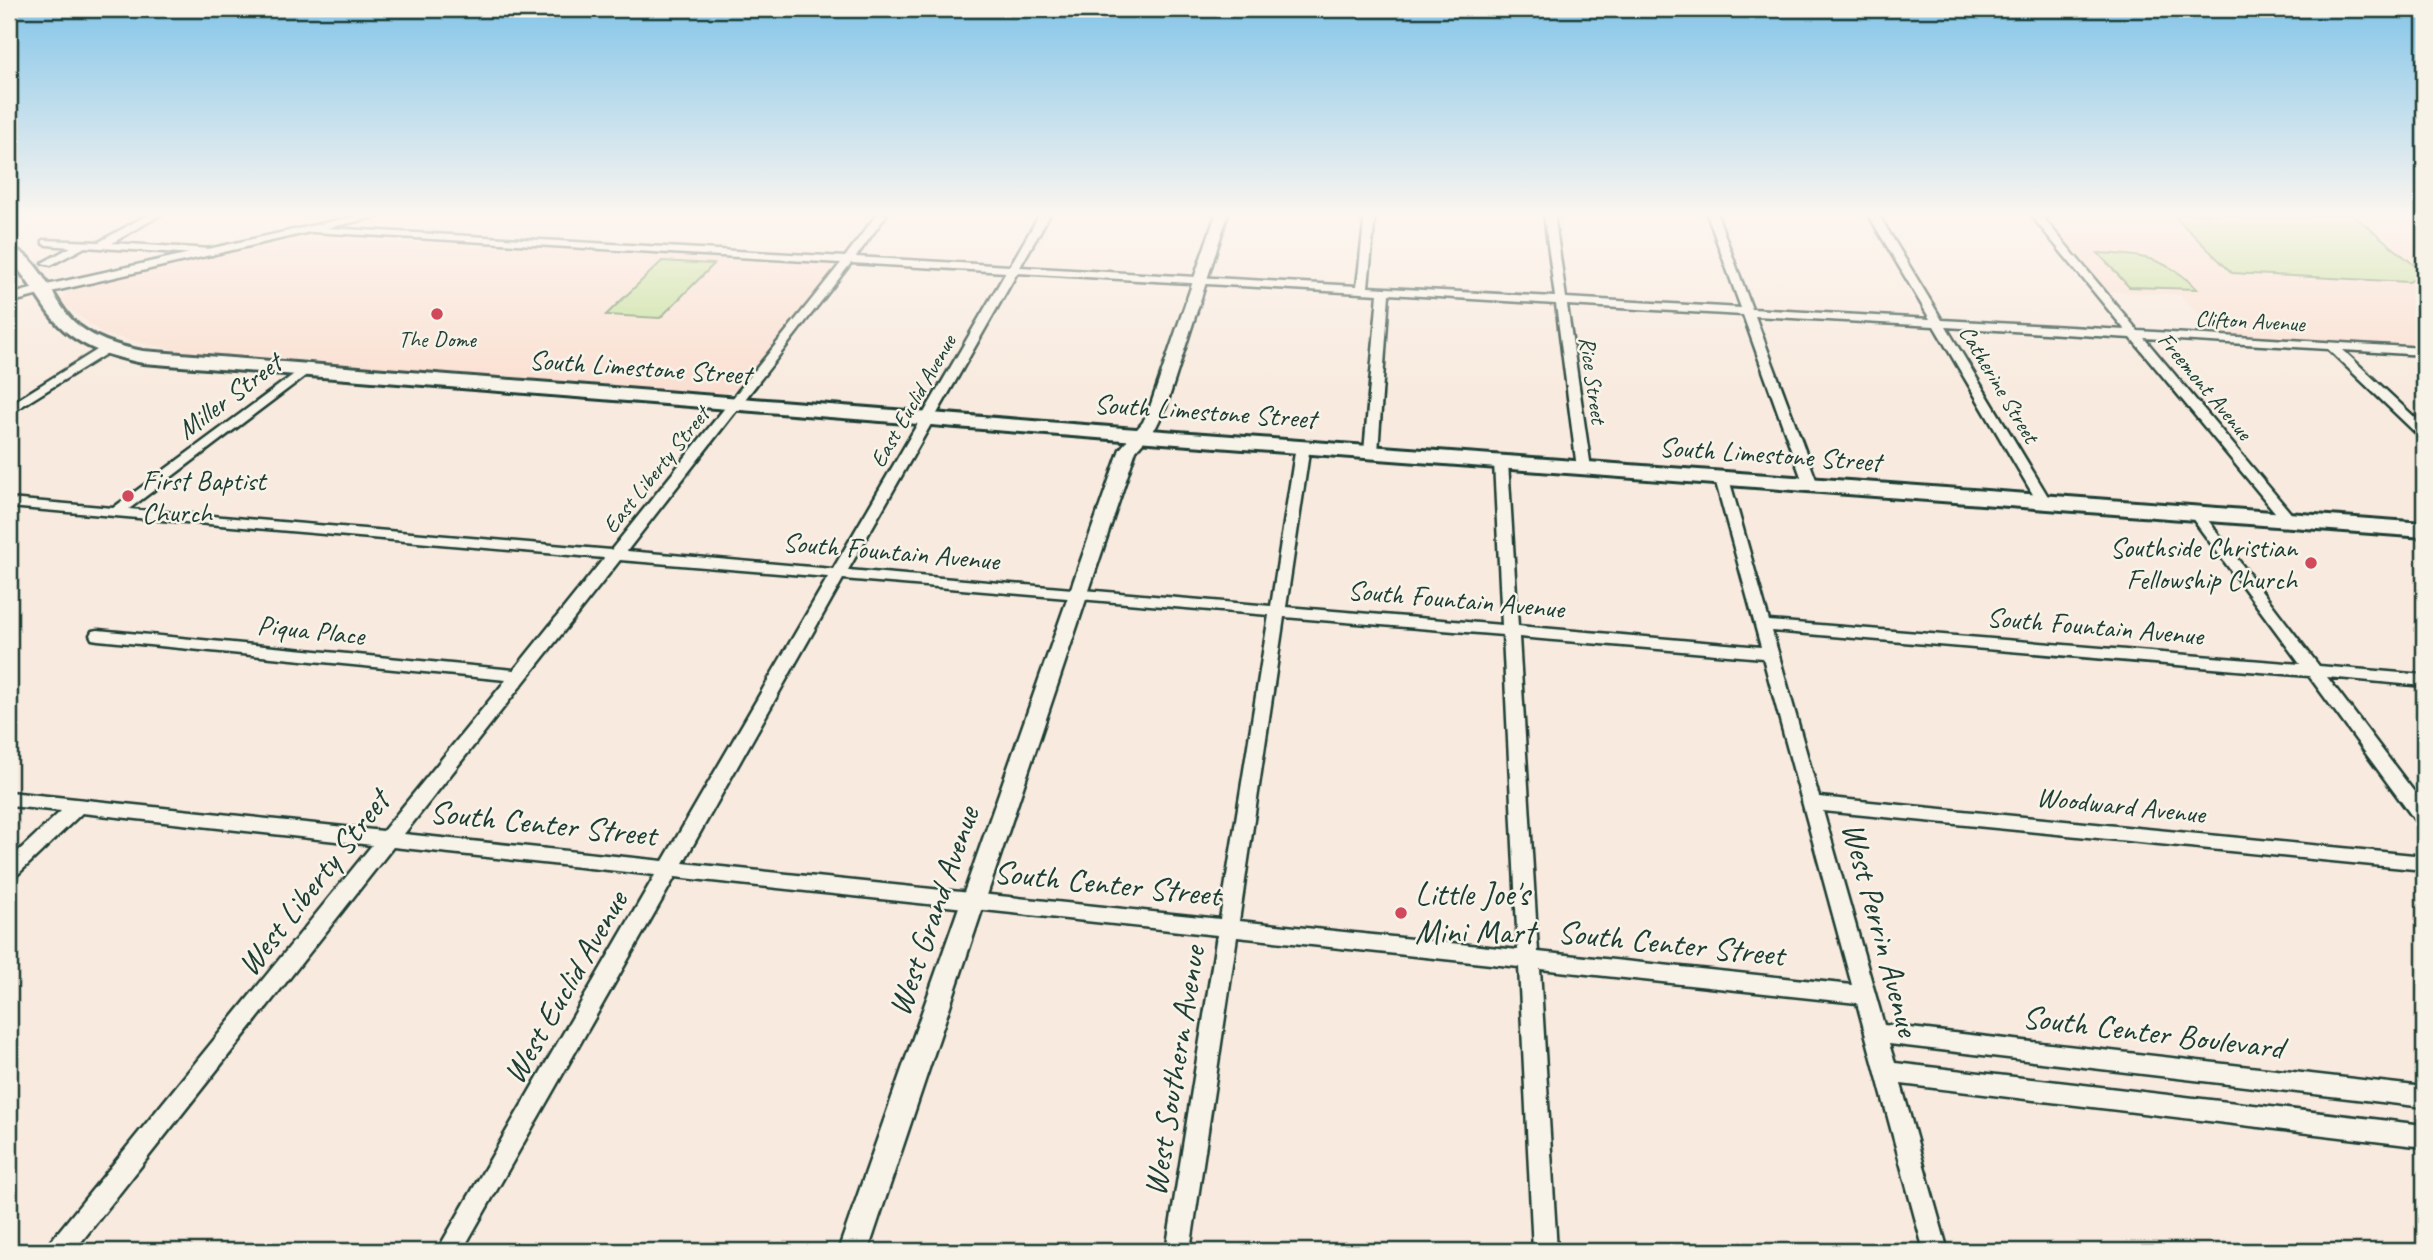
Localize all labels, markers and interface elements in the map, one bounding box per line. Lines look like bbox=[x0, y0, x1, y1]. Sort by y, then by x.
street label: Clifton Avenue bbox=[2195, 304, 2307, 338]
marker: The Dome bbox=[429, 306, 445, 322]
street label: Catherine Street bbox=[1953, 320, 2047, 450]
place label: The Dome bbox=[398, 325, 477, 354]
street label: Freemont Avenue bbox=[2151, 326, 2260, 447]
street label: East Euclid Avenue bbox=[863, 328, 963, 473]
street label: Rice Street bbox=[1573, 335, 1614, 428]
street label: South Limestone Street bbox=[528, 342, 756, 392]
street label: Miller Street bbox=[170, 343, 291, 447]
street label: South Limestone Street bbox=[1093, 386, 1321, 436]
street label: East Liberty Street bbox=[596, 398, 718, 539]
street label: South Limestone Street bbox=[1658, 429, 1886, 479]
place label: First Baptist Church bbox=[142, 463, 268, 530]
marker: First Baptist Church bbox=[120, 488, 136, 504]
street label: South Fountain Avenue bbox=[781, 524, 1002, 578]
place label: Southside Christian Fellowship Church bbox=[2110, 530, 2299, 597]
marker: Southside Christian Fellowship Church bbox=[2303, 555, 2319, 571]
street label: South Fountain Avenue bbox=[1346, 572, 1567, 626]
street label: South Fountain Avenue bbox=[1985, 599, 2206, 653]
street label: Piqua Place bbox=[256, 607, 368, 653]
street label: West Liberty Street bbox=[227, 779, 401, 984]
street label: Woodward Avenue bbox=[2035, 779, 2209, 831]
street label: South Center Street bbox=[428, 790, 661, 856]
street label: West Grand Avenue bbox=[878, 799, 989, 1021]
street label: West Perrin Avenue bbox=[1832, 818, 1930, 1043]
street label: South Center Street bbox=[992, 850, 1225, 916]
place label: Little Joe's Mini Mart bbox=[1415, 873, 1538, 953]
street label: West Euclid Avenue bbox=[493, 881, 638, 1091]
marker: Little Joe's Mini Mart bbox=[1393, 905, 1409, 921]
street label: South Center Street bbox=[1556, 910, 1789, 976]
street label: West Southern Avenue bbox=[1134, 941, 1215, 1199]
street label: South Center Boulevard bbox=[2020, 995, 2291, 1069]

